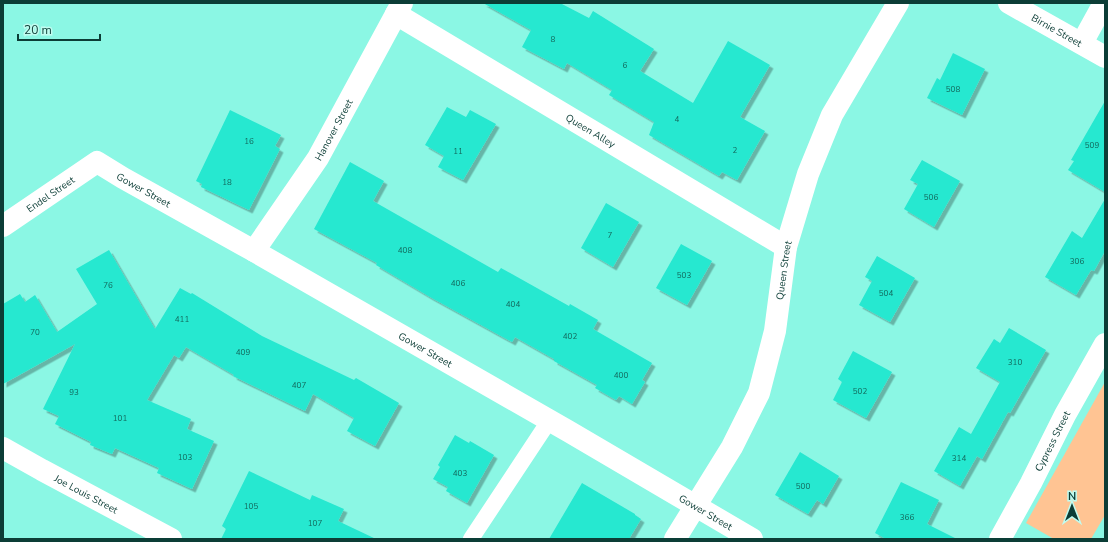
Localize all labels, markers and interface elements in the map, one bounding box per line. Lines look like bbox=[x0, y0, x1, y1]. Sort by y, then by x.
street label: Birnie Street bbox=[1029, 11, 1085, 51]
scale bar bbox=[18, 16, 100, 42]
text: 20 m bbox=[24, 22, 52, 38]
house number: 8 bbox=[551, 34, 556, 45]
house number: 6 bbox=[623, 60, 628, 71]
house number: 508 bbox=[946, 84, 960, 95]
street label: Hanover Street bbox=[312, 97, 357, 163]
street label: Queen Alley bbox=[563, 111, 619, 152]
house number: 4 bbox=[675, 114, 680, 125]
house number: 16 bbox=[244, 136, 254, 147]
house number: 509 bbox=[1085, 140, 1099, 151]
house number: 2 bbox=[733, 145, 738, 156]
house number: 11 bbox=[453, 146, 463, 157]
street label: Gower Street bbox=[114, 170, 173, 211]
street label: Endel Street bbox=[24, 173, 78, 216]
house number: 18 bbox=[222, 177, 232, 188]
house number: 506 bbox=[924, 192, 938, 203]
house number: 7 bbox=[608, 230, 613, 241]
street label: Queen Street bbox=[773, 239, 796, 301]
house number: 408 bbox=[398, 245, 412, 256]
house number: 306 bbox=[1070, 256, 1084, 267]
house number: 503 bbox=[677, 270, 691, 281]
house number: 406 bbox=[451, 278, 465, 289]
house number: 76 bbox=[103, 280, 113, 291]
house number: 504 bbox=[879, 288, 893, 299]
house number: 404 bbox=[506, 299, 520, 310]
house number: 411 bbox=[175, 314, 189, 325]
house number: 70 bbox=[30, 327, 40, 338]
street label: Gower Street bbox=[396, 329, 455, 371]
house number: 402 bbox=[563, 331, 577, 342]
house number: 409 bbox=[236, 347, 250, 358]
house number: 310 bbox=[1008, 357, 1022, 368]
house number: 400 bbox=[614, 370, 628, 381]
house number: 407 bbox=[292, 380, 306, 391]
house number: 502 bbox=[853, 386, 867, 397]
house number: 93 bbox=[69, 387, 79, 398]
street label: Cypress Street bbox=[1032, 408, 1074, 474]
house number: 101 bbox=[113, 413, 127, 424]
house number: 103 bbox=[178, 452, 192, 463]
house number: 314 bbox=[952, 453, 966, 464]
house number: 403 bbox=[453, 468, 467, 479]
street label: Joe Louis Street bbox=[51, 471, 121, 518]
house number: 500 bbox=[796, 481, 810, 492]
north arrow bbox=[1052, 486, 1092, 526]
text: N bbox=[1068, 489, 1076, 504]
street label: Gower Street bbox=[676, 492, 735, 534]
house number: 105 bbox=[244, 501, 258, 512]
house number: 366 bbox=[900, 512, 914, 523]
house number: 107 bbox=[308, 518, 322, 529]

